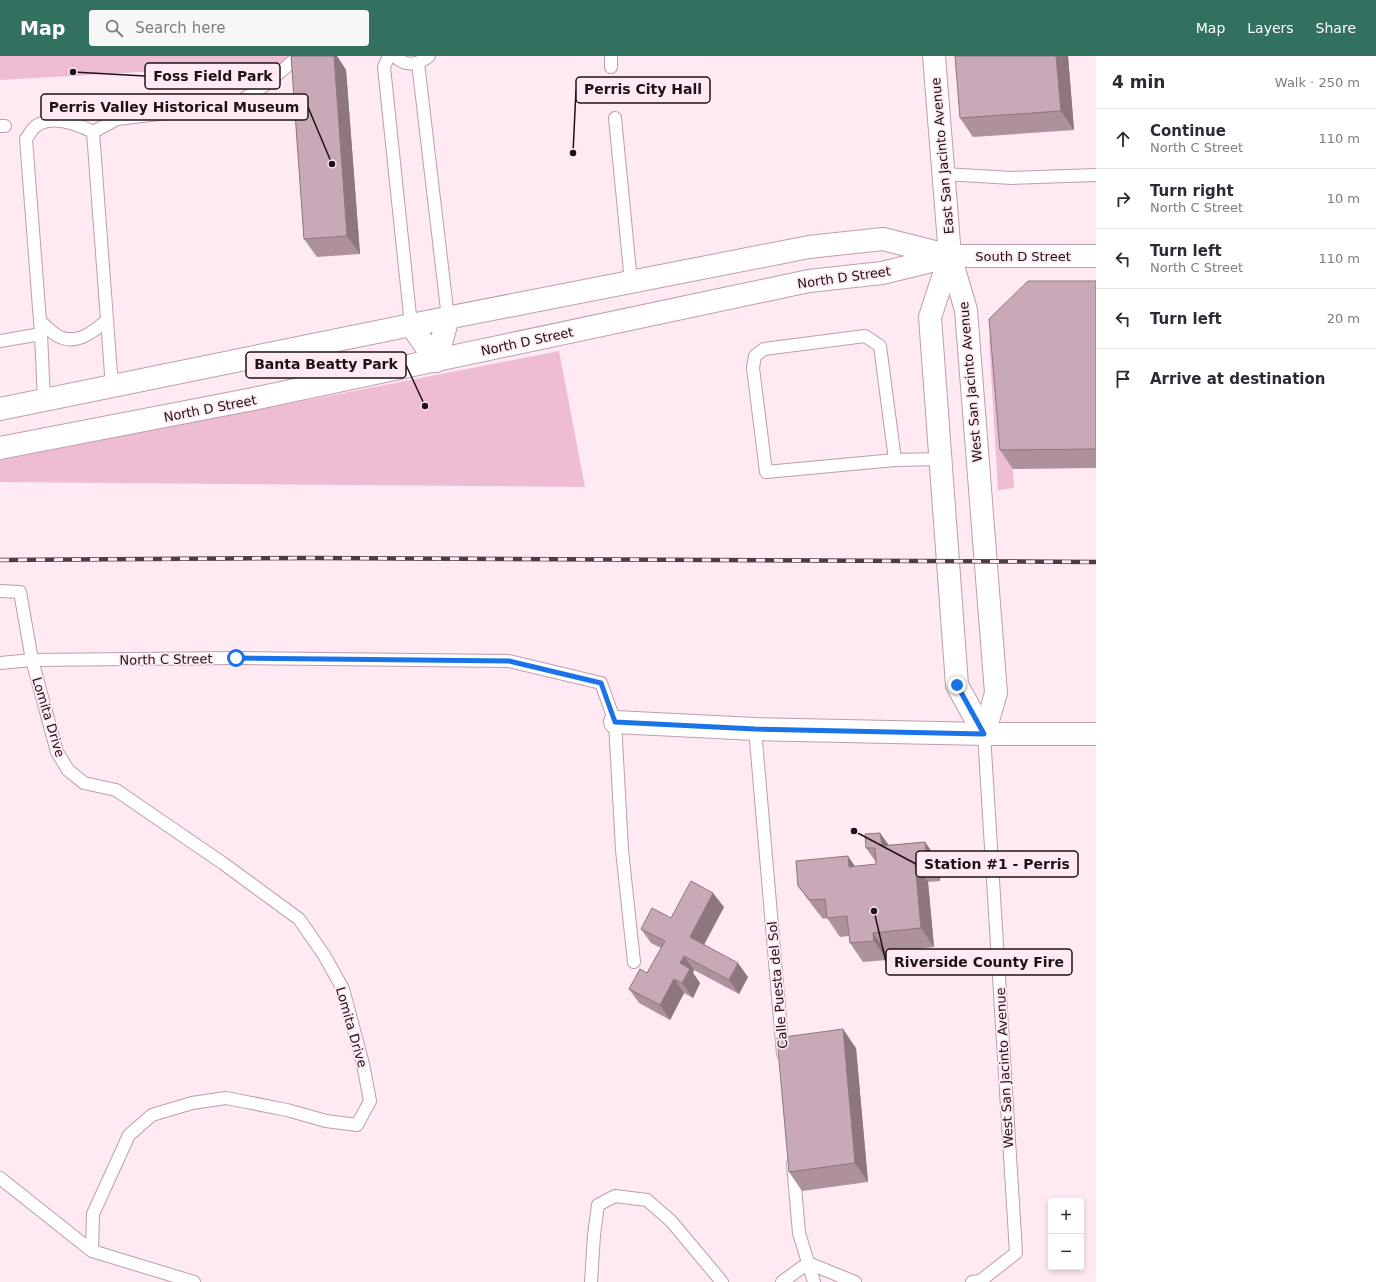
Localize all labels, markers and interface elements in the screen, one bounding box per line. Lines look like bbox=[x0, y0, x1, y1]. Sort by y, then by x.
search box bbox=[89, 10, 369, 46]
text: Map bbox=[20, 17, 65, 39]
icon: search bbox=[103, 17, 125, 39]
text: Search here bbox=[135, 19, 225, 37]
text: Map bbox=[1196, 20, 1225, 36]
text: Layers bbox=[1247, 20, 1294, 36]
text: Share bbox=[1316, 20, 1356, 36]
callout: Foss Field Park bbox=[145, 63, 280, 89]
text: Foss Field Park bbox=[153, 68, 273, 84]
text: 4 min bbox=[1112, 72, 1165, 92]
text: Walk · 250 m bbox=[1275, 75, 1360, 90]
callout: Perris City Hall bbox=[576, 77, 710, 103]
street label: East San Jacinto Avenue bbox=[928, 77, 957, 235]
text: Perris City Hall bbox=[584, 81, 702, 97]
callout: Perris Valley Historical Museum bbox=[41, 94, 308, 120]
text: Perris Valley Historical Museum bbox=[49, 99, 299, 115]
text: Continue bbox=[1150, 122, 1226, 140]
icon: ahead bbox=[1112, 128, 1134, 150]
text: 110 m bbox=[1318, 131, 1360, 146]
text: North C Street bbox=[1150, 140, 1243, 155]
text: Turn right bbox=[1150, 182, 1234, 200]
icon: right bbox=[1112, 188, 1134, 210]
text: 10 m bbox=[1327, 191, 1360, 206]
text: North C Street bbox=[1150, 200, 1243, 215]
text: Turn left bbox=[1150, 242, 1222, 260]
icon: left bbox=[1112, 248, 1134, 270]
street label: South D Street bbox=[975, 249, 1071, 264]
text: 110 m bbox=[1318, 251, 1360, 266]
text: North C Street bbox=[1150, 260, 1243, 275]
street label: North D Street bbox=[796, 264, 892, 291]
street label: West San Jacinto Avenue bbox=[956, 301, 985, 463]
icon: left bbox=[1112, 308, 1134, 330]
text: Turn left bbox=[1150, 310, 1222, 328]
text: 20 m bbox=[1327, 311, 1360, 326]
street label: North D Street bbox=[480, 324, 575, 359]
callout: Banta Beatty Park bbox=[246, 352, 406, 378]
text: Banta Beatty Park bbox=[254, 356, 399, 372]
icon: arrive bbox=[1112, 368, 1134, 390]
text: Arrive at destination bbox=[1150, 370, 1325, 388]
street label: North D Street bbox=[162, 392, 258, 425]
route start bbox=[227, 649, 245, 667]
street label: North C Street bbox=[119, 651, 213, 668]
street label: Lomita Drive bbox=[29, 675, 68, 759]
route end bbox=[948, 676, 966, 694]
callout: Station #1 - Perris bbox=[916, 851, 1078, 877]
text: Station #1 - Perris bbox=[924, 856, 1070, 872]
street label: Calle Puesta del Sol bbox=[764, 921, 791, 1049]
callout: Riverside County Fire bbox=[886, 949, 1072, 975]
text: Riverside County Fire bbox=[894, 954, 1064, 970]
street label: Lomita Drive bbox=[333, 985, 370, 1069]
street label: West San Jacinto Avenue bbox=[993, 987, 1016, 1149]
map controls bbox=[1048, 1198, 1084, 1270]
button: + bbox=[1048, 1198, 1084, 1234]
button: − bbox=[1048, 1234, 1084, 1270]

